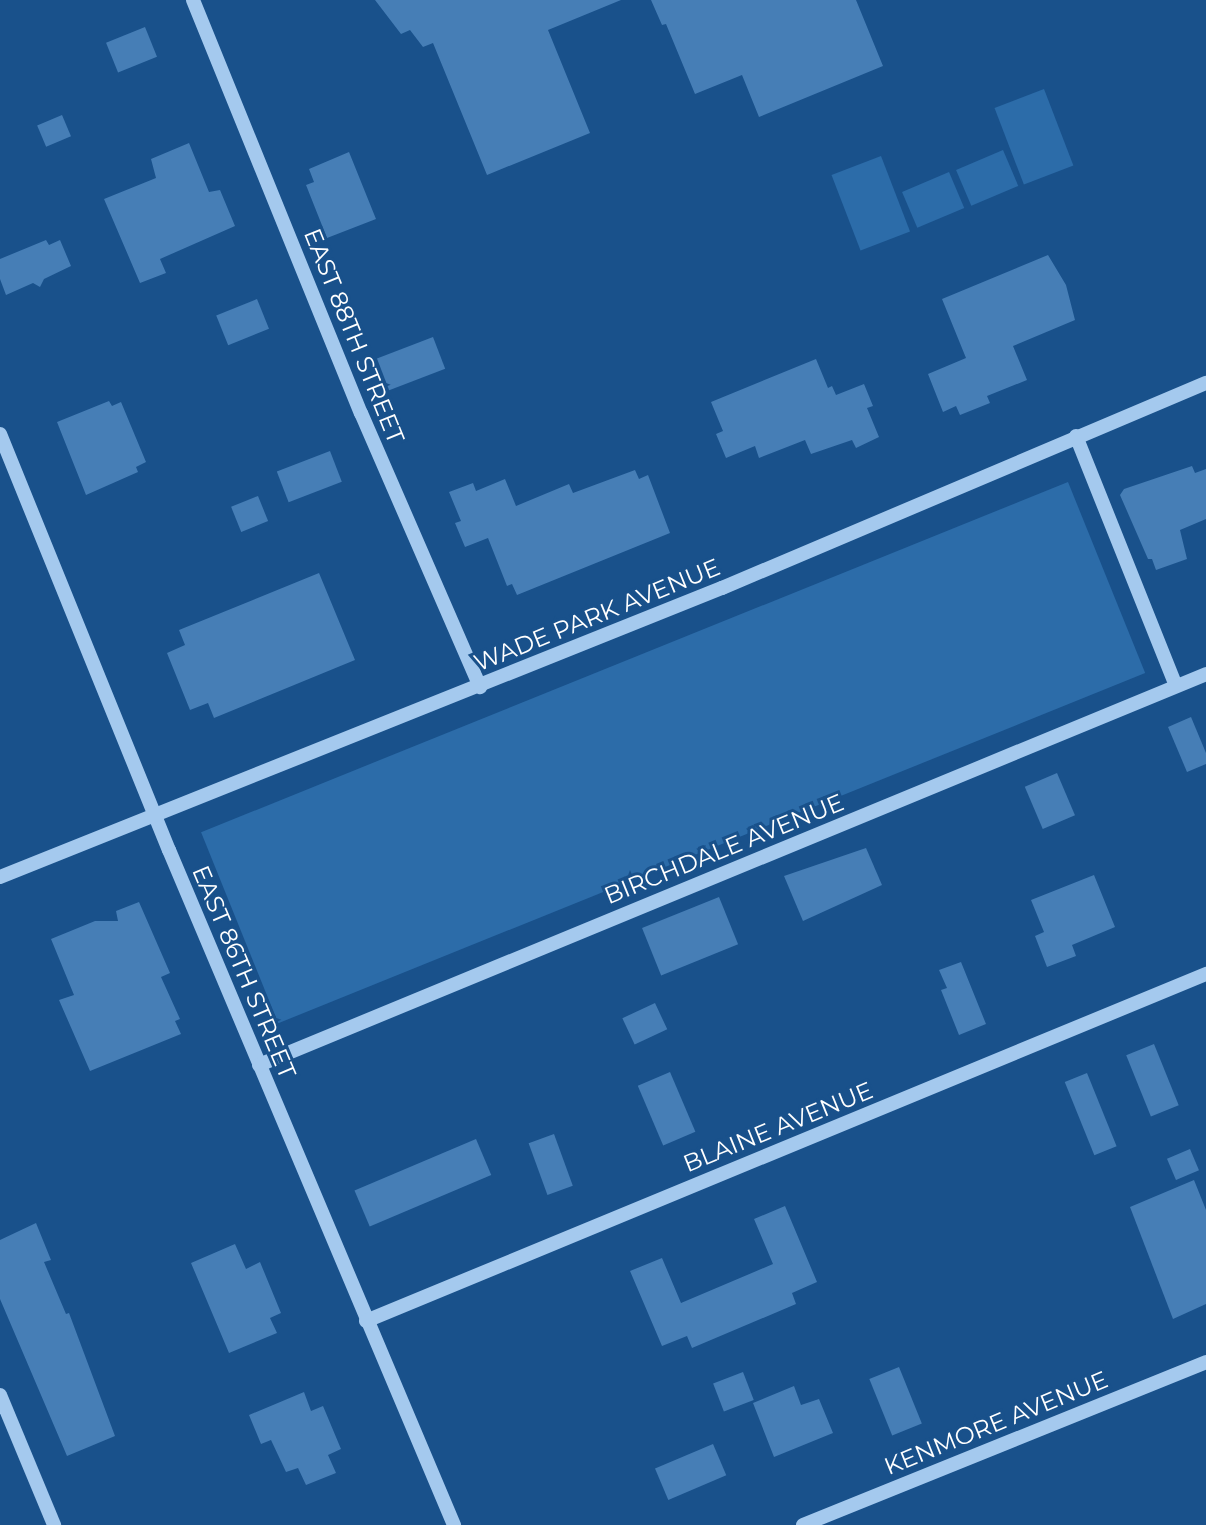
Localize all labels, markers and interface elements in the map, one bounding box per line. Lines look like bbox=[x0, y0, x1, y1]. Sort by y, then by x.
street label: EAST 88TH STREET bbox=[298, 224, 410, 448]
street label: WADE PARK AVENUE bbox=[470, 552, 724, 678]
street label: BIRCHDALE AVENUE bbox=[600, 788, 848, 910]
street label: EAST 86TH STREET bbox=[186, 861, 302, 1083]
street label: BLAINE AVENUE bbox=[679, 1076, 877, 1178]
street label: KENMORE AVENUE bbox=[880, 1365, 1112, 1481]

